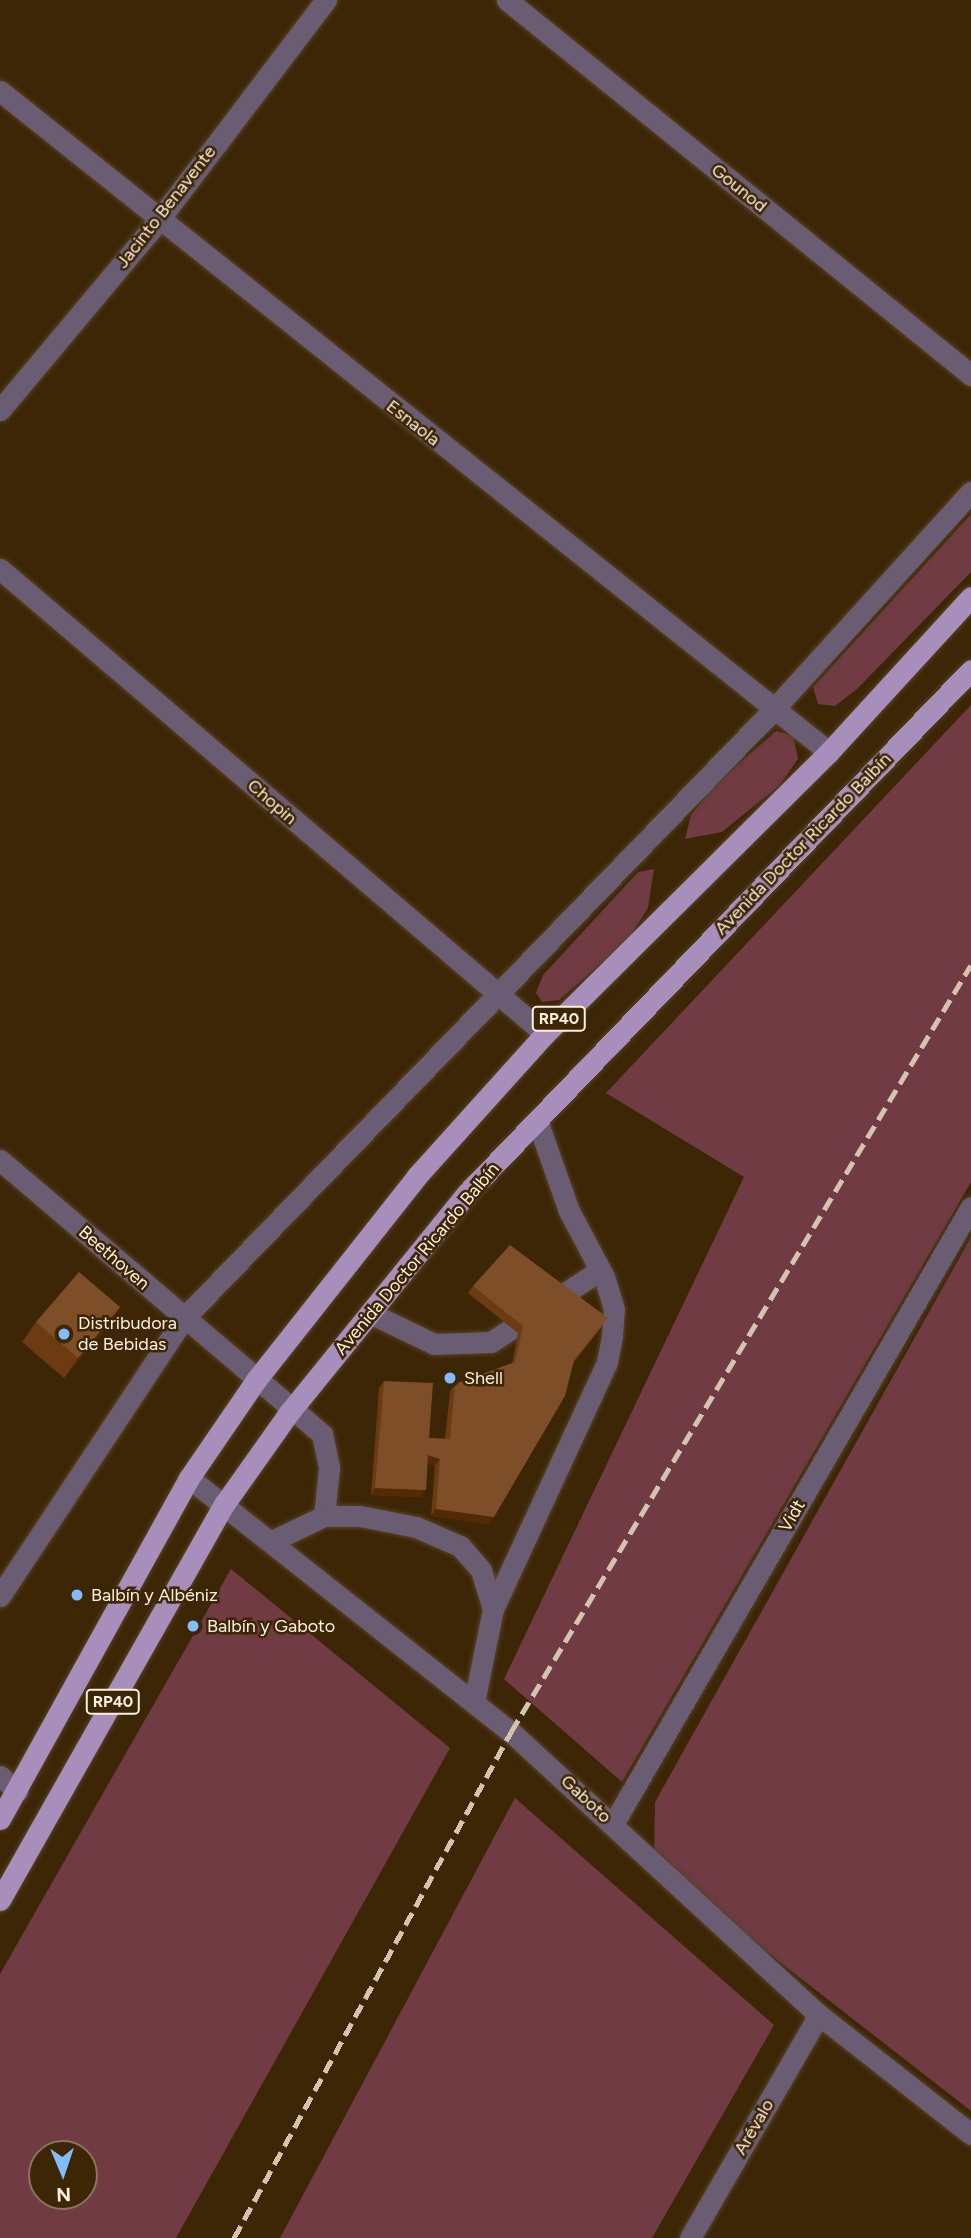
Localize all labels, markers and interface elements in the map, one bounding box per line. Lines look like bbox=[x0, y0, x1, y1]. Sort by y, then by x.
street label: Jacinto Benavente bbox=[111, 141, 221, 273]
street label: Gounod bbox=[707, 159, 771, 217]
street label: Esnaola bbox=[382, 395, 444, 451]
street label: Avenida Doctor Ricardo Balbín bbox=[710, 749, 896, 939]
street label: Chopin bbox=[243, 775, 301, 829]
road number: RP40 bbox=[531, 1007, 587, 1032]
street label: Avenida Doctor Ricardo Balbín bbox=[330, 1158, 504, 1360]
street label: Beethoven bbox=[74, 1221, 154, 1295]
place label: Distribudora de Bebidas bbox=[78, 1313, 177, 1356]
marker: Distribudora de Bebidas bbox=[56, 1326, 72, 1342]
place label: Shell bbox=[464, 1367, 503, 1389]
marker: Shell bbox=[442, 1370, 458, 1386]
street label: Vidt bbox=[774, 1496, 810, 1536]
place label: Balbín y Albéniz bbox=[91, 1584, 218, 1606]
marker: Balbín y Albéniz bbox=[69, 1587, 85, 1603]
place label: Balbín y Gaboto bbox=[207, 1615, 335, 1637]
marker: Balbín y Gaboto bbox=[185, 1618, 201, 1634]
road number: RP40 bbox=[85, 1690, 141, 1714]
street label: Gaboto bbox=[556, 1770, 616, 1828]
street label: Arévalo bbox=[729, 2095, 779, 2159]
north arrow bbox=[28, 2140, 98, 2210]
text: N bbox=[56, 2183, 71, 2206]

